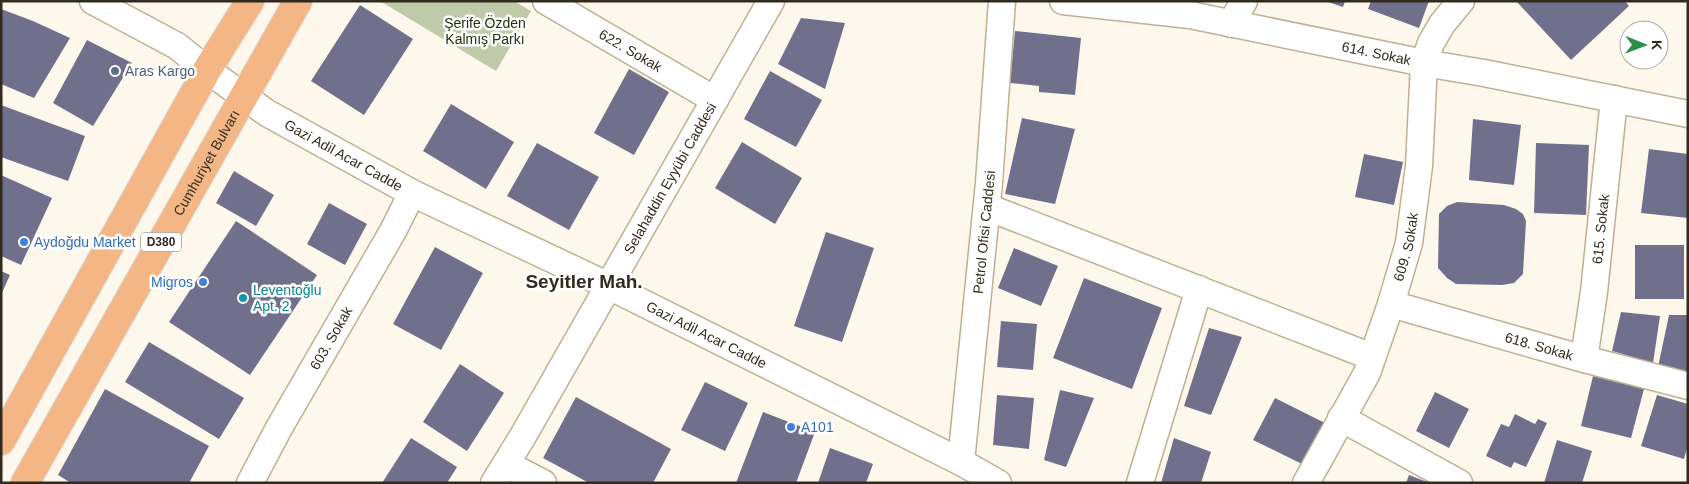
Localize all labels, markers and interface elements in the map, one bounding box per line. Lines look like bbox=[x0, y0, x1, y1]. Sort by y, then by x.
park label: Şerife Özden Kalmış Parkı bbox=[444, 14, 526, 47]
north arrow bbox=[1619, 20, 1669, 70]
street label: 622. Sokak bbox=[596, 26, 666, 76]
street label: 614. Sokak bbox=[1340, 38, 1413, 68]
text: K bbox=[1649, 40, 1665, 50]
place label: Aras Kargo bbox=[125, 63, 195, 79]
marker: Aras Kargo bbox=[109, 65, 121, 77]
street label: Selahaddin Eyyübi Caddesi bbox=[621, 100, 719, 257]
street label: Cumhuriyet Bulvarı bbox=[170, 107, 243, 219]
street label: Gazi Adil Acar Cadde bbox=[282, 116, 406, 194]
street label: Petrol Ofisi Caddesi bbox=[970, 170, 998, 295]
street label: 615. Sokak bbox=[1589, 192, 1612, 265]
street label: 609. Sokak bbox=[1390, 211, 1421, 283]
road number: D380 bbox=[141, 232, 181, 252]
place label: Aydoğdu Market bbox=[34, 234, 136, 250]
marker: Aydoğdu Market bbox=[18, 236, 30, 248]
district label: Seyitler Mah. bbox=[525, 271, 643, 292]
place label: Migros bbox=[151, 274, 193, 290]
marker: Migros bbox=[197, 276, 209, 288]
place label: Leventoğlu Apt. 2 bbox=[253, 282, 322, 314]
marker: Leventoğlu Apt. 2 bbox=[237, 292, 249, 304]
street label: Gazi Adil Acar Cadde bbox=[644, 298, 770, 372]
street label: 603. Sokak bbox=[307, 303, 356, 372]
street label: 618. Sokak bbox=[1503, 329, 1576, 364]
place label: A101 bbox=[801, 419, 834, 435]
marker: A101 bbox=[785, 421, 797, 433]

